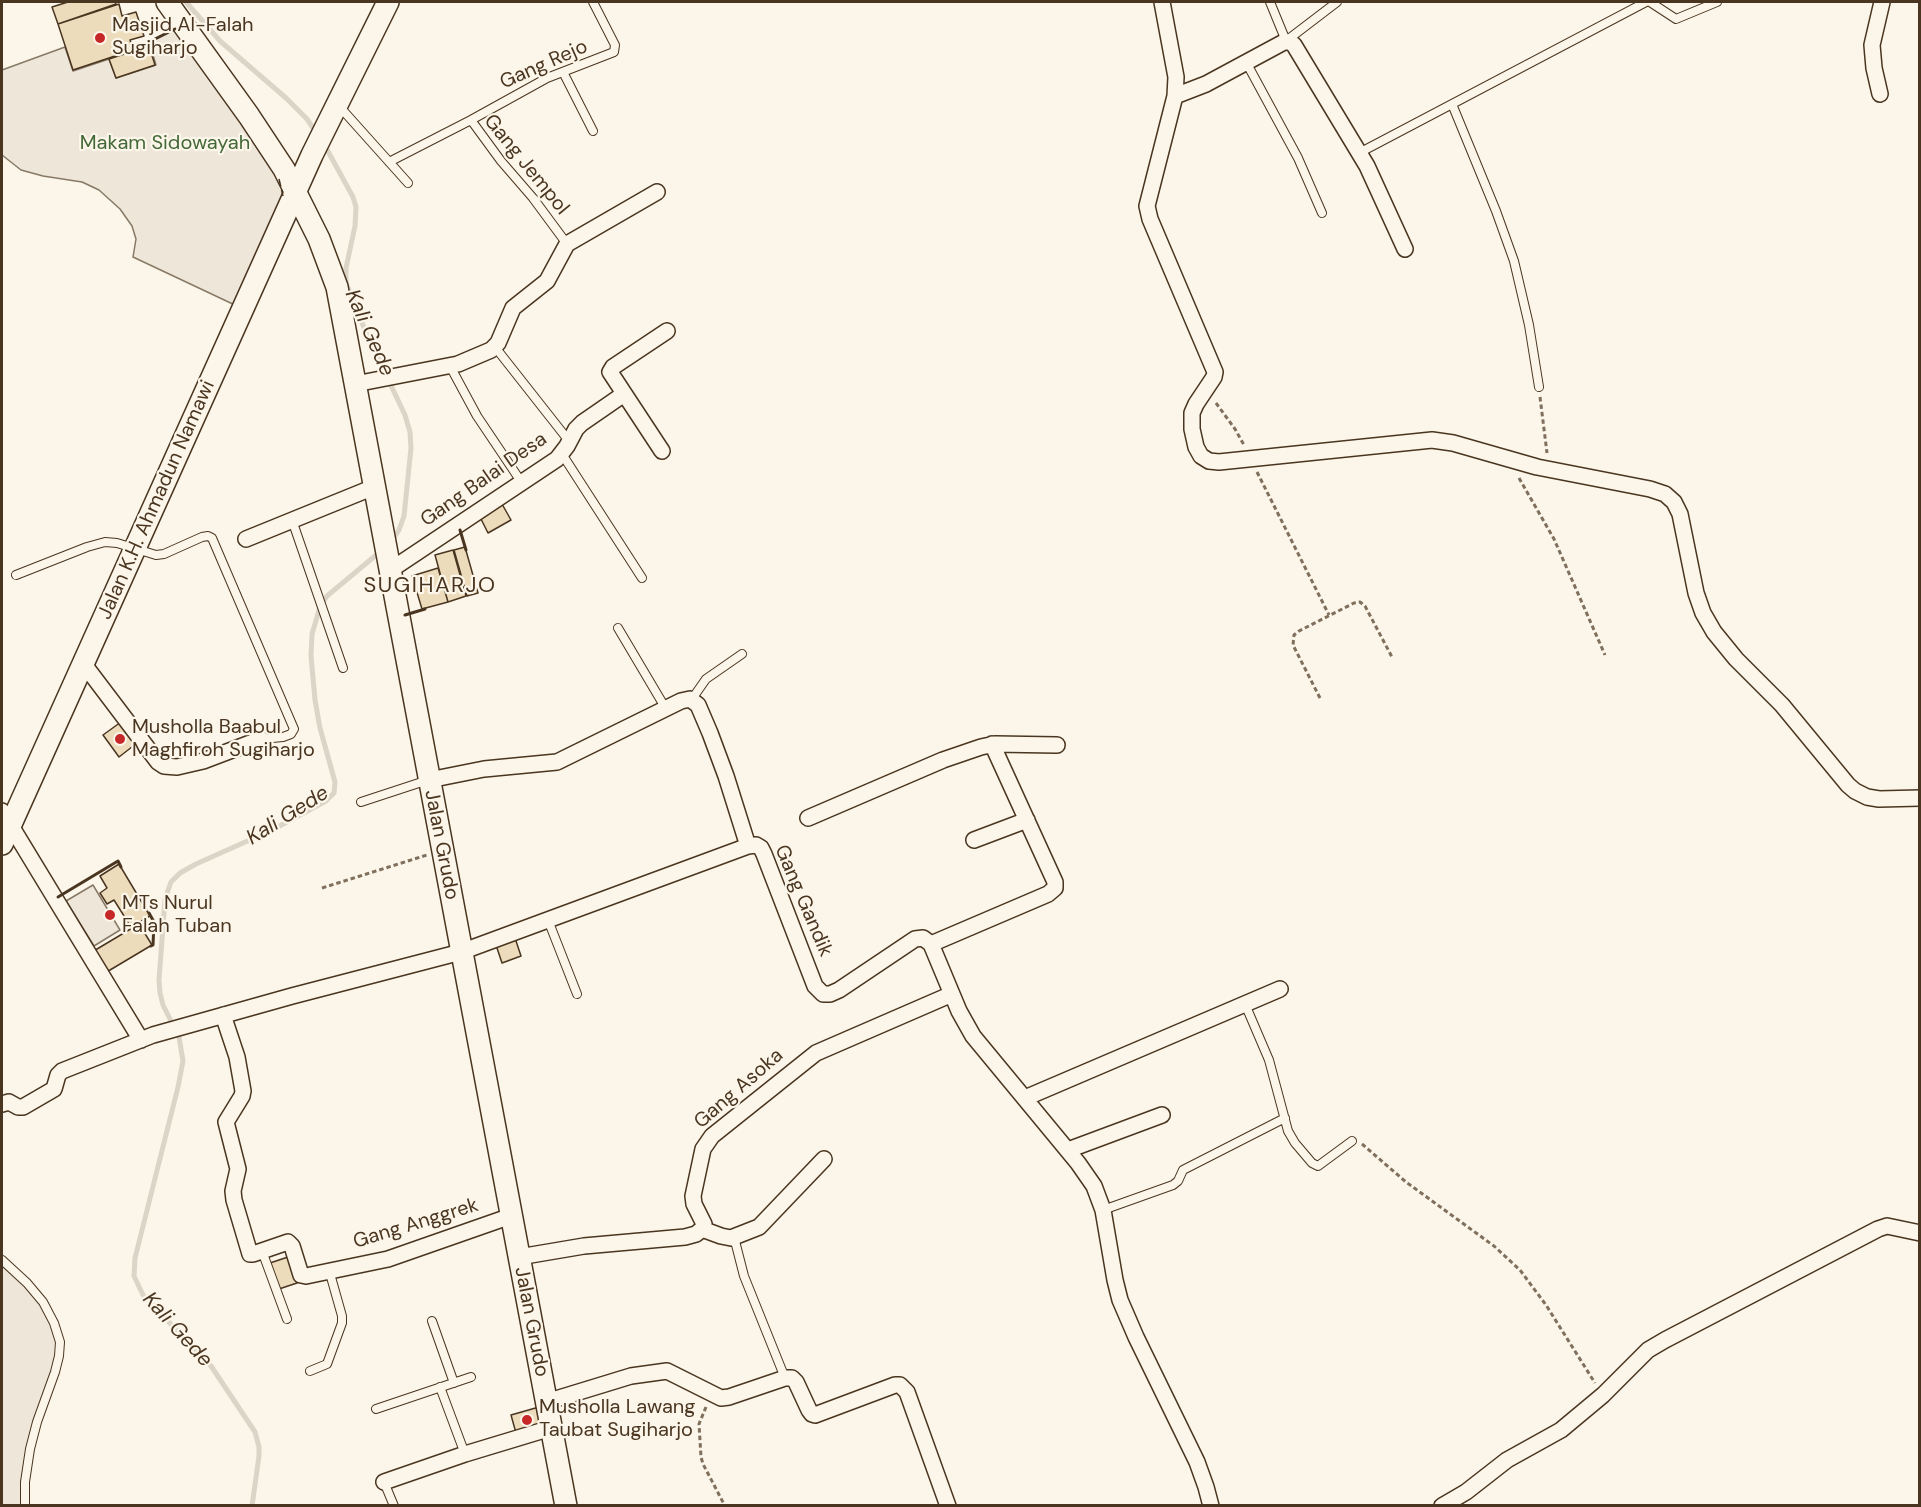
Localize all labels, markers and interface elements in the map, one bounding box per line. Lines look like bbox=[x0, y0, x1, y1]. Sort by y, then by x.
place label: Masjid Al-Falah Sugiharjo bbox=[112, 14, 254, 61]
marker: Masjid Al-Falah Sugiharjo bbox=[93, 31, 107, 45]
street label: Gang Rejo bbox=[496, 35, 592, 95]
street label: Gang Jempol bbox=[478, 110, 574, 220]
park label: Makam Sidowayah bbox=[80, 132, 250, 156]
water label: Kali Gede bbox=[339, 286, 399, 380]
street label: Jalan K.H. Ahmadun Namawi bbox=[93, 377, 221, 623]
street label: Gang Balai Desa bbox=[416, 428, 552, 532]
district label: SUGIHARJO bbox=[363, 573, 497, 599]
place label: Musholla Baabul Maghfiroh Sugiharjo bbox=[132, 716, 315, 763]
marker: Musholla Baabul Maghfiroh Sugiharjo bbox=[113, 732, 127, 746]
water label: Kali Gede bbox=[242, 781, 334, 851]
street label: Jalan Grudo bbox=[419, 788, 463, 902]
street label: Gang Gandik bbox=[769, 842, 837, 960]
place label: MTs Nurul Falah Tuban bbox=[122, 892, 232, 939]
marker: MTs Nurul Falah Tuban bbox=[103, 908, 117, 922]
street label: Gang Asoka bbox=[690, 1044, 788, 1134]
street label: Gang Anggrek bbox=[351, 1194, 481, 1254]
street label: Jalan Grudo bbox=[509, 1265, 553, 1379]
water label: Kali Gede bbox=[137, 1287, 217, 1373]
place label: Musholla Lawang Taubat Sugiharjo bbox=[539, 1396, 695, 1443]
marker: Musholla Lawang Taubat Sugiharjo bbox=[520, 1413, 534, 1427]

